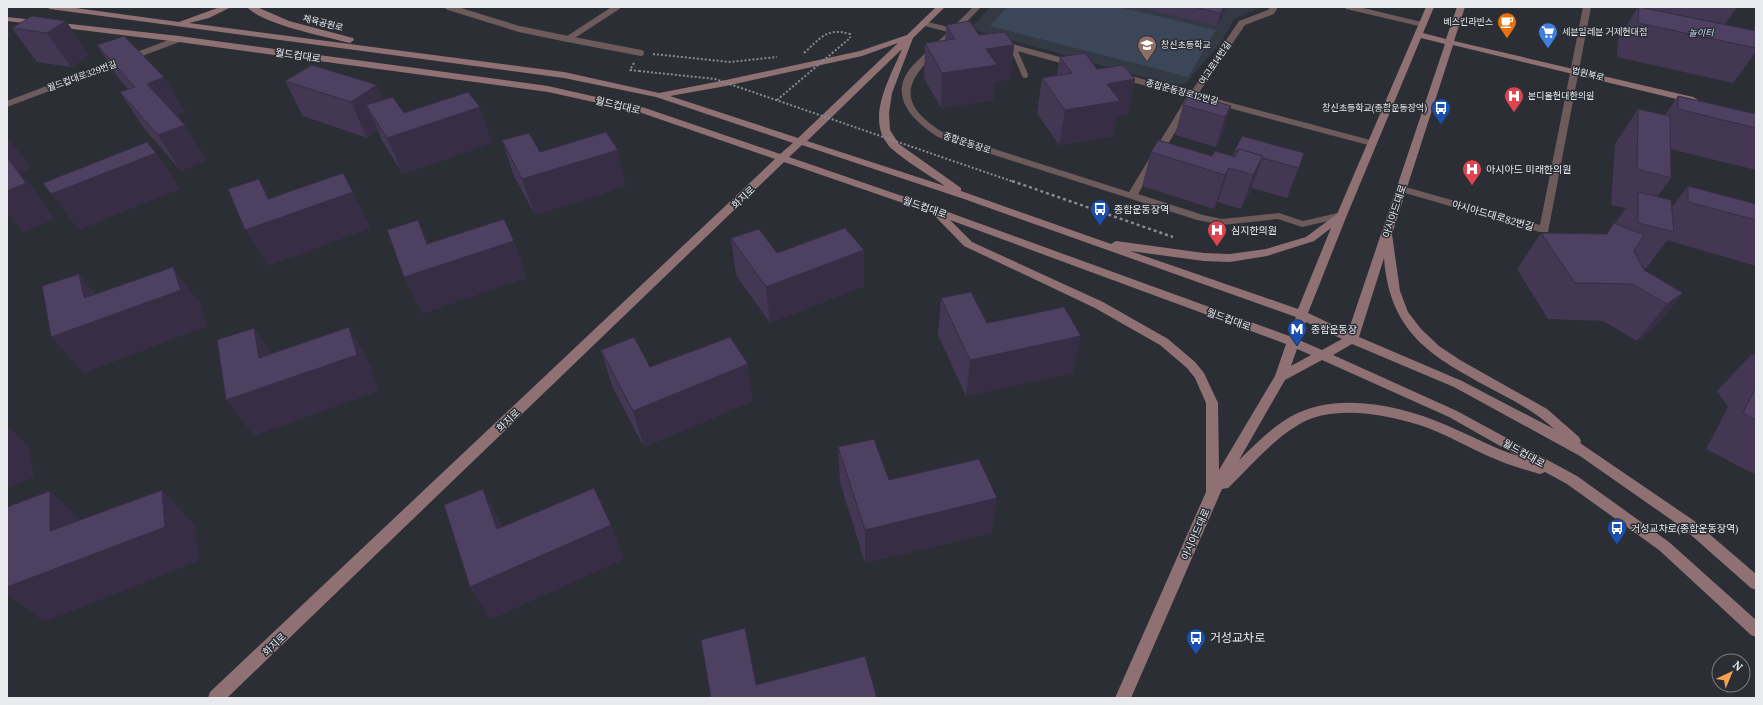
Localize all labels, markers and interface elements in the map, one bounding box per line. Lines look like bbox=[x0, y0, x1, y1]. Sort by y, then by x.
cafe icon: 베스킨라빈스 bbox=[1496, 11, 1518, 39]
street label: 체육공원로 bbox=[302, 12, 345, 33]
place label: 베스킨라빈스 bbox=[1443, 16, 1493, 27]
supermarket icon: 세븐일레븐 거제현대점 bbox=[1537, 21, 1559, 49]
place label: 세븐일레븐 거제현대점 bbox=[1562, 26, 1647, 37]
park label: 놀이터 bbox=[1689, 27, 1715, 38]
school or university icon: 창신초등학교 bbox=[1136, 34, 1158, 62]
place label: 창신초등학교 bbox=[1161, 39, 1211, 50]
street label: 여고로14번길 bbox=[1196, 39, 1233, 86]
street label: 월드컵대로 bbox=[274, 46, 322, 65]
street label: 월드컵대로329번길 bbox=[46, 58, 118, 93]
street label: 법원북로 bbox=[1571, 64, 1606, 83]
street label: 종합운동장로12번길 bbox=[1145, 77, 1219, 106]
hospital icon: 본디올현대한의원 bbox=[1503, 85, 1525, 113]
place label: 본디올현대한의원 bbox=[1528, 90, 1594, 101]
street label: 월드컵대로 bbox=[594, 94, 642, 117]
bus stop icon: 창신초등학교(종합운동장역) bbox=[1430, 97, 1452, 125]
place label: 창신초등학교(종합운동장역) bbox=[1322, 102, 1427, 114]
street label: 종합운동장로 bbox=[942, 130, 992, 155]
hospital icon: 아시아드 미래한의원 bbox=[1461, 158, 1483, 186]
place label: 아시아드 미래한의원 bbox=[1486, 163, 1571, 176]
street label: 화지로 bbox=[729, 183, 758, 212]
street label: 아시아드대로 bbox=[1380, 183, 1409, 239]
street label: 월드컵대로 bbox=[901, 194, 949, 221]
bus stop icon: 종합운동장역 bbox=[1089, 198, 1111, 226]
street label: 아시아드대로82번길 bbox=[1450, 198, 1535, 233]
place label: 종합운동장역 bbox=[1114, 203, 1169, 216]
hospital icon: 심지한의원 bbox=[1206, 219, 1228, 247]
place label: 심지한의원 bbox=[1231, 224, 1277, 237]
street label: 월드컵대로 bbox=[1205, 305, 1253, 333]
metro station icon: 종합운동장 bbox=[1286, 318, 1308, 346]
place label: 종합운동장 bbox=[1311, 323, 1357, 336]
street label: 화지로 bbox=[494, 406, 523, 435]
street label: 월드컵대로 bbox=[1500, 437, 1547, 470]
street label: 아시아드대로 bbox=[1178, 506, 1213, 562]
bus stop icon: 거성교차로(종합운동장역) bbox=[1606, 517, 1628, 545]
place label: 거성교차로(종합운동장역) bbox=[1631, 522, 1738, 535]
bus stop icon: 거성교차로 bbox=[1185, 627, 1207, 655]
street label: 화지로 bbox=[260, 630, 289, 659]
place label: 거성교차로 bbox=[1210, 630, 1265, 645]
north arrow bbox=[1711, 653, 1751, 693]
text: N bbox=[1730, 658, 1746, 674]

